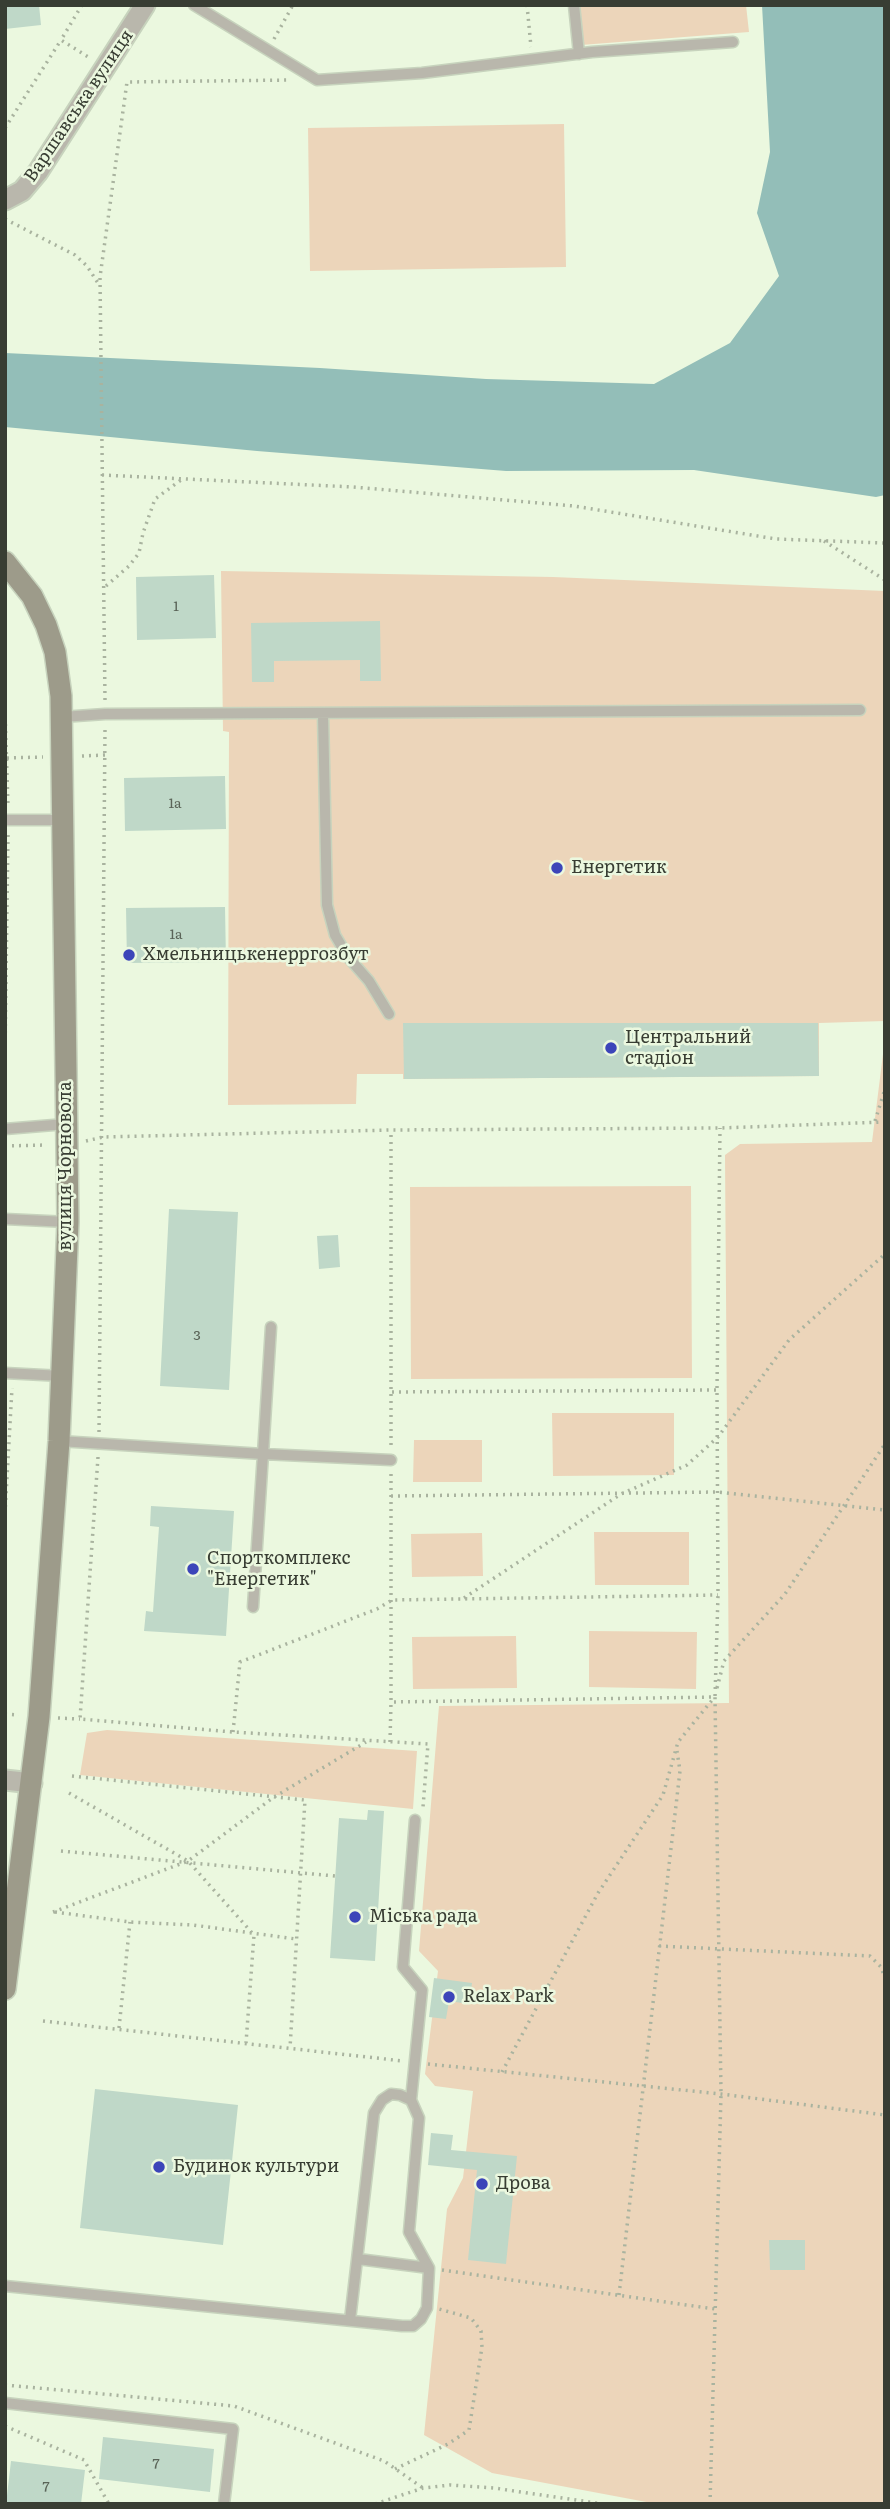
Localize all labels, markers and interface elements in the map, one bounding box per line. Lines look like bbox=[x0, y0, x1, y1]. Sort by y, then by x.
street label: Варшавська вулиця bbox=[20, 26, 138, 186]
house number: 1 bbox=[173, 599, 179, 615]
house number: 1а bbox=[168, 796, 182, 812]
place label: Енергетик bbox=[571, 857, 667, 879]
marker: Енергетик bbox=[549, 860, 565, 876]
house number: 1а bbox=[169, 927, 183, 943]
place label: Хмельницькенерргозбут bbox=[143, 944, 369, 966]
marker: Хмельницькенерргозбут bbox=[121, 947, 137, 963]
place label: Центральний стадіон bbox=[625, 1027, 751, 1070]
marker: Центральний стадіон bbox=[603, 1040, 619, 1056]
street label: вулиця Чорновола bbox=[55, 1081, 77, 1251]
house number: 3 bbox=[193, 1328, 201, 1344]
place label: Спорткомплекс "Енергетик" bbox=[207, 1548, 351, 1590]
marker: Спорткомплекс "Енергетик" bbox=[185, 1561, 201, 1577]
place label: Міська рада bbox=[369, 1906, 477, 1928]
marker: Міська рада bbox=[347, 1909, 363, 1925]
place label: Relax Park bbox=[463, 1986, 554, 2008]
marker: Relax Park bbox=[441, 1989, 457, 2005]
place label: Будинок культури bbox=[173, 2156, 339, 2178]
marker: Будинок культури bbox=[151, 2159, 167, 2175]
place label: Дрова bbox=[496, 2173, 551, 2195]
marker: Дрова bbox=[474, 2176, 490, 2192]
house number: 7 bbox=[152, 2456, 160, 2472]
house number: 7 bbox=[42, 2479, 50, 2495]

